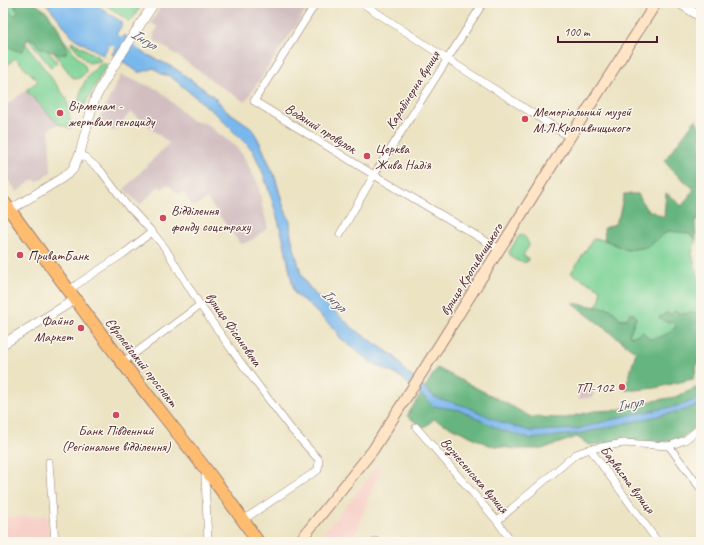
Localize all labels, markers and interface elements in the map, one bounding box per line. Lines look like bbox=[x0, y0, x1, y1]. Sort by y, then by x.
scale bar bbox=[558, 18, 657, 44]
water label: Інгул bbox=[128, 24, 162, 56]
text: 100 m bbox=[564, 24, 591, 40]
street label: Карабінерна вулиця bbox=[382, 47, 444, 132]
place label: Вірменам - жертвам геноциду bbox=[68, 97, 156, 130]
street label: Водяний провулок bbox=[282, 100, 361, 158]
place label: Меморіальний музей М.Л.Кропивницького bbox=[533, 103, 632, 136]
marker: Вірменам - жертвам геноциду bbox=[55, 108, 65, 118]
marker: Меморіальний музей М.Л.Кропивницького bbox=[520, 114, 530, 124]
place label: Церква Жива Надія bbox=[375, 140, 432, 173]
marker: Церква Жива Надія bbox=[362, 151, 372, 161]
place label: Відділення фонду соцстраху bbox=[171, 202, 252, 235]
marker: Відділення фонду соцстраху bbox=[158, 213, 168, 223]
street label: вулиця Кропивницького bbox=[436, 218, 508, 319]
place label: ПриватБанк bbox=[28, 247, 90, 264]
marker: ПриватБанк bbox=[15, 250, 25, 260]
water label: Інгул bbox=[318, 285, 351, 318]
street label: вулиця Фісановича bbox=[202, 289, 266, 370]
place label: Файно Маркет bbox=[34, 312, 74, 345]
street label: Європейський проспект bbox=[101, 314, 182, 411]
marker: Файно Маркет bbox=[76, 323, 86, 333]
place label: ТП-102 bbox=[576, 379, 616, 396]
marker: ТП-102 bbox=[617, 382, 627, 392]
water label: Інгул bbox=[614, 392, 646, 417]
marker: Банк Південний (Регіональне відділення) bbox=[111, 410, 121, 420]
place label: Банк Південний (Регіональне відділення) bbox=[62, 422, 172, 455]
street label: Вознесенська вулиця bbox=[437, 434, 513, 517]
street label: Барвиста вулиця bbox=[597, 442, 659, 517]

